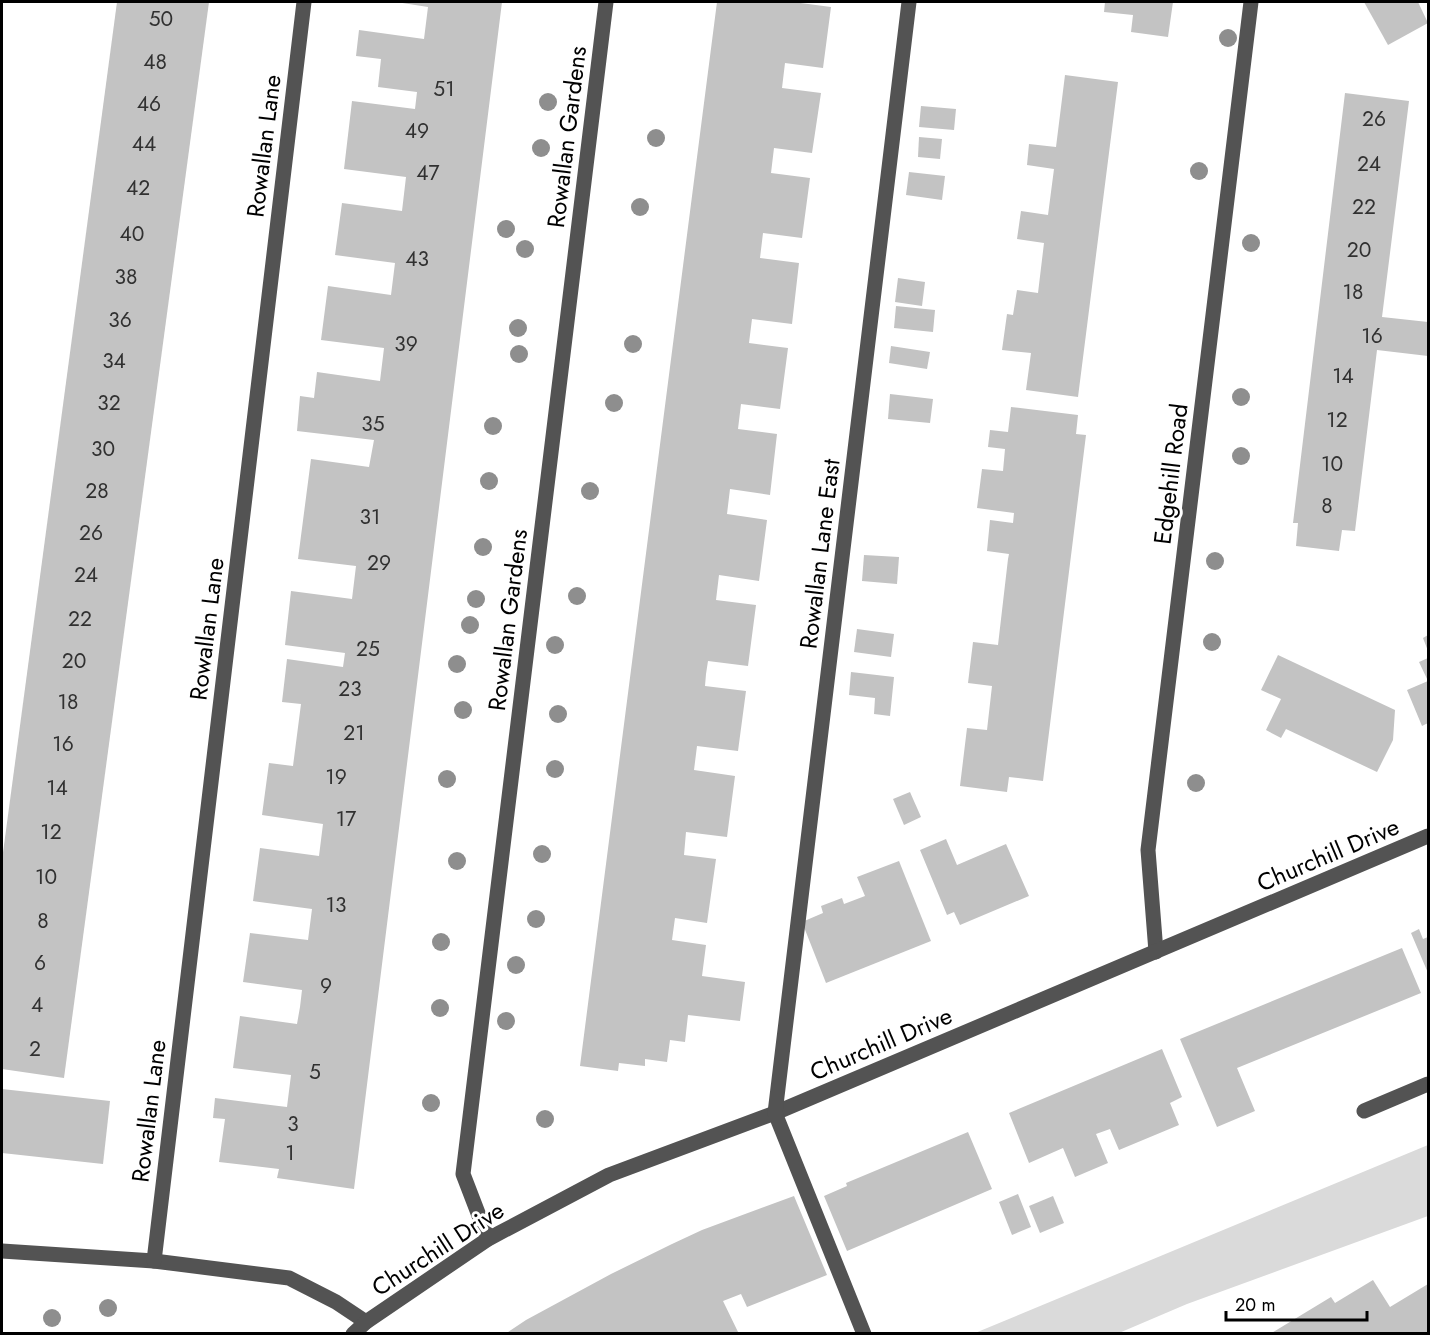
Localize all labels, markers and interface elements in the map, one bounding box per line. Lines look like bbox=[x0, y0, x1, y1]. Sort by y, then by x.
house number: 50 bbox=[149, 4, 173, 34]
street label: Rowallan Gardens bbox=[538, 44, 595, 230]
house number: 48 bbox=[143, 47, 167, 77]
street label: Rowallan Lane bbox=[237, 72, 290, 219]
house number: 51 bbox=[433, 74, 455, 104]
house number: 46 bbox=[137, 89, 161, 119]
house number: 26 bbox=[1362, 104, 1386, 134]
house number: 49 bbox=[405, 116, 429, 146]
house number: 44 bbox=[132, 129, 156, 159]
house number: 24 bbox=[1357, 149, 1381, 179]
house number: 47 bbox=[416, 158, 440, 188]
house number: 42 bbox=[126, 173, 150, 203]
house number: 22 bbox=[1352, 192, 1376, 222]
house number: 40 bbox=[120, 219, 144, 249]
house number: 20 bbox=[1347, 235, 1371, 265]
house number: 43 bbox=[405, 244, 429, 274]
house number: 38 bbox=[115, 262, 137, 292]
house number: 18 bbox=[1343, 277, 1363, 307]
house number: 36 bbox=[108, 305, 132, 335]
house number: 16 bbox=[1361, 321, 1383, 351]
house number: 39 bbox=[394, 329, 418, 359]
house number: 34 bbox=[102, 346, 126, 376]
house number: 14 bbox=[1332, 361, 1354, 391]
house number: 32 bbox=[97, 388, 121, 418]
street label: Edgehill Road bbox=[1144, 401, 1197, 546]
house number: 12 bbox=[1326, 405, 1348, 435]
house number: 35 bbox=[361, 409, 385, 439]
house number: 30 bbox=[91, 434, 115, 464]
house number: 10 bbox=[1321, 449, 1343, 479]
street label: Rowallan Lane East bbox=[790, 457, 849, 651]
house number: 28 bbox=[85, 476, 109, 506]
house number: 8 bbox=[1321, 491, 1333, 521]
house number: 31 bbox=[360, 502, 380, 532]
house number: 26 bbox=[79, 518, 103, 548]
street label: Rowallan Gardens bbox=[479, 527, 536, 713]
house number: 29 bbox=[367, 548, 391, 578]
street label: Rowallan Lane bbox=[180, 555, 233, 702]
house number: 24 bbox=[74, 560, 98, 590]
house number: 22 bbox=[68, 604, 92, 634]
house number: 25 bbox=[356, 634, 380, 664]
house number: 20 bbox=[62, 646, 86, 676]
house number: 23 bbox=[338, 674, 362, 704]
house number: 18 bbox=[58, 687, 78, 717]
house number: 21 bbox=[343, 718, 365, 748]
house number: 16 bbox=[52, 729, 74, 759]
house number: 19 bbox=[325, 762, 347, 792]
house number: 14 bbox=[46, 773, 68, 803]
house number: 17 bbox=[336, 804, 356, 834]
street label: Churchill Drive bbox=[1251, 809, 1404, 900]
house number: 12 bbox=[40, 817, 62, 847]
house number: 10 bbox=[35, 862, 57, 892]
house number: 13 bbox=[326, 890, 346, 920]
house number: 8 bbox=[37, 906, 49, 936]
house number: 6 bbox=[34, 948, 46, 978]
house number: 9 bbox=[320, 971, 332, 1001]
house number: 4 bbox=[31, 990, 43, 1020]
street label: Churchill Drive bbox=[804, 998, 957, 1089]
house number: 2 bbox=[29, 1034, 41, 1064]
street label: Rowallan Lane bbox=[122, 1037, 175, 1184]
house number: 5 bbox=[309, 1057, 321, 1087]
house number: 3 bbox=[287, 1109, 299, 1139]
house number: 1 bbox=[285, 1138, 295, 1168]
street label: Churchill Drive bbox=[365, 1193, 511, 1304]
scale bar bbox=[1226, 1284, 1367, 1322]
text: 20 m bbox=[1235, 1292, 1275, 1318]

